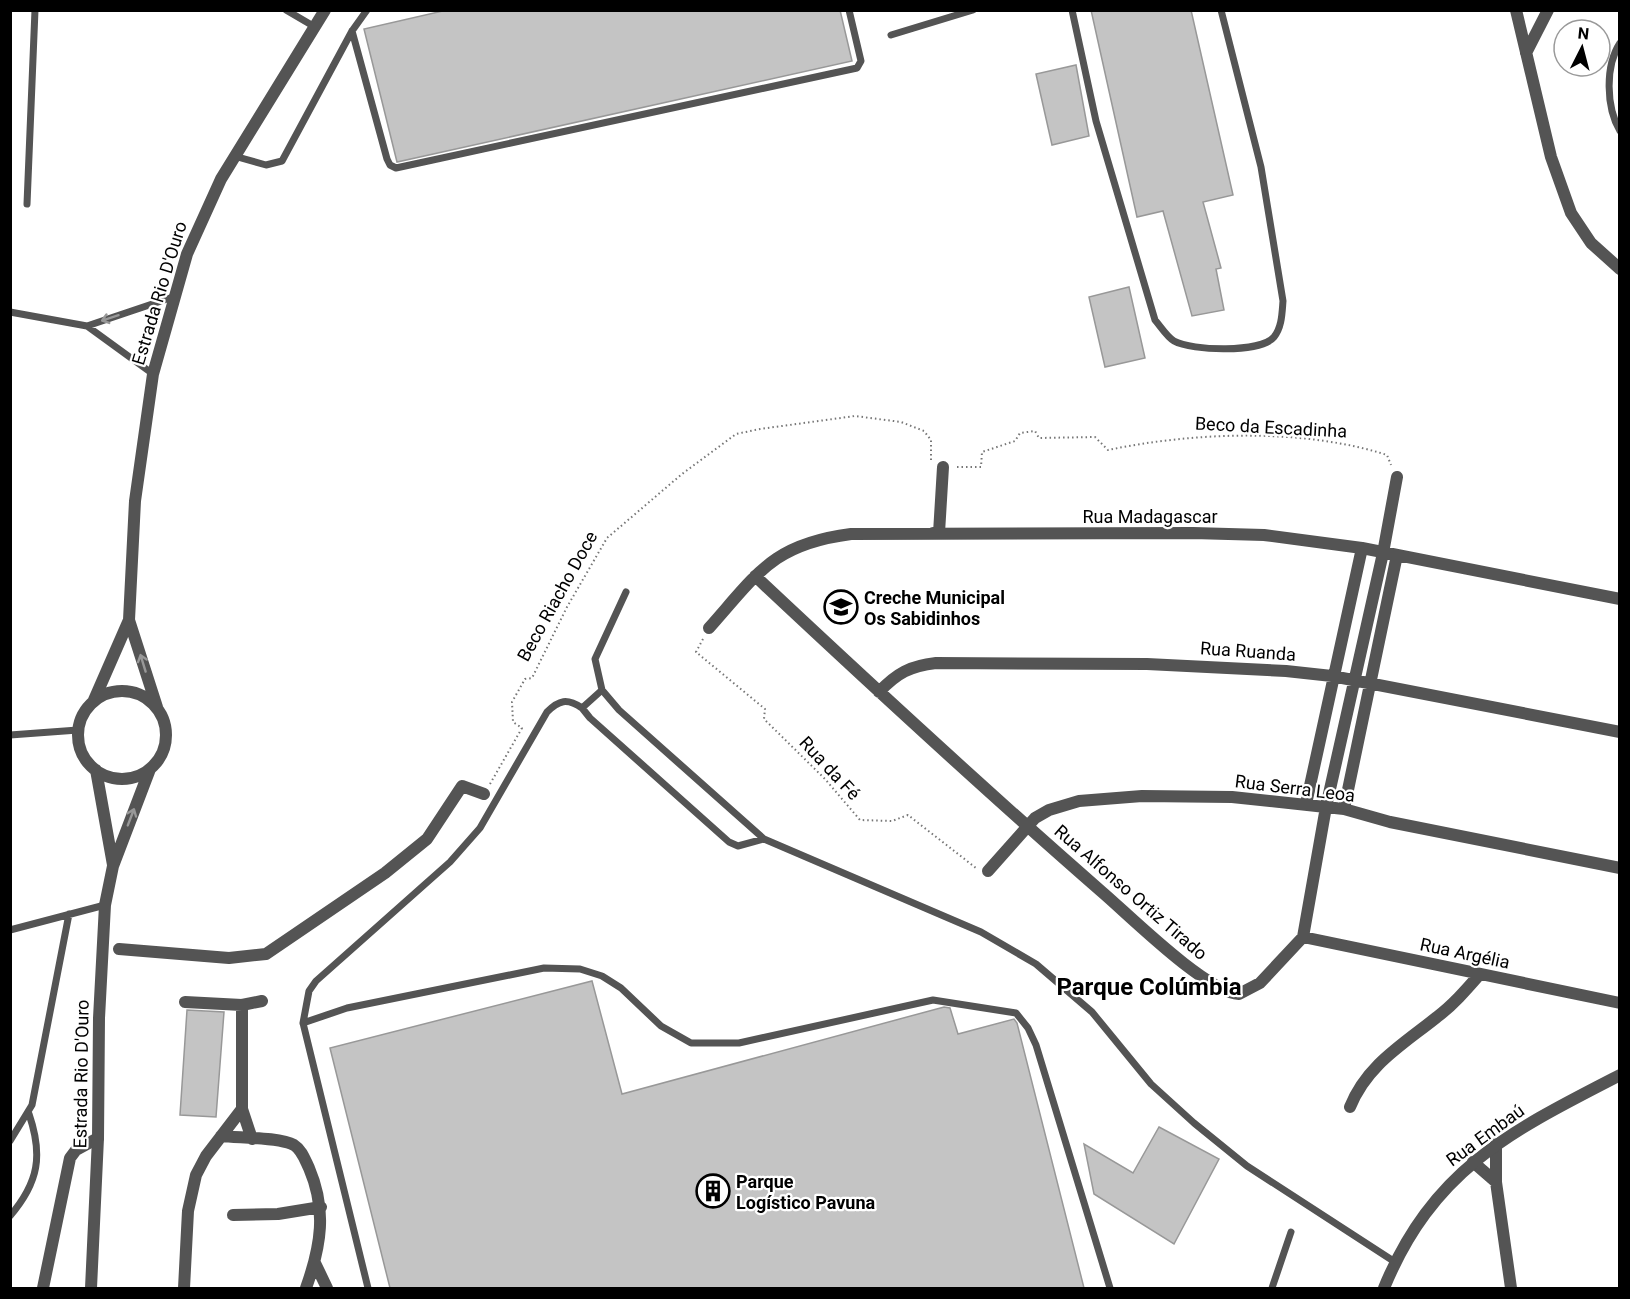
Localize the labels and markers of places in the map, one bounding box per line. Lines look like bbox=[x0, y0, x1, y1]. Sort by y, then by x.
place label: Creche Municipal Os Sabidinhos bbox=[864, 587, 1005, 629]
school or university icon: Creche Municipal Os Sabidinhos bbox=[823, 589, 859, 625]
place label: Parque Logístico Pavuna bbox=[736, 1171, 875, 1213]
building icon: Parque Logístico Pavuna bbox=[695, 1173, 731, 1209]

